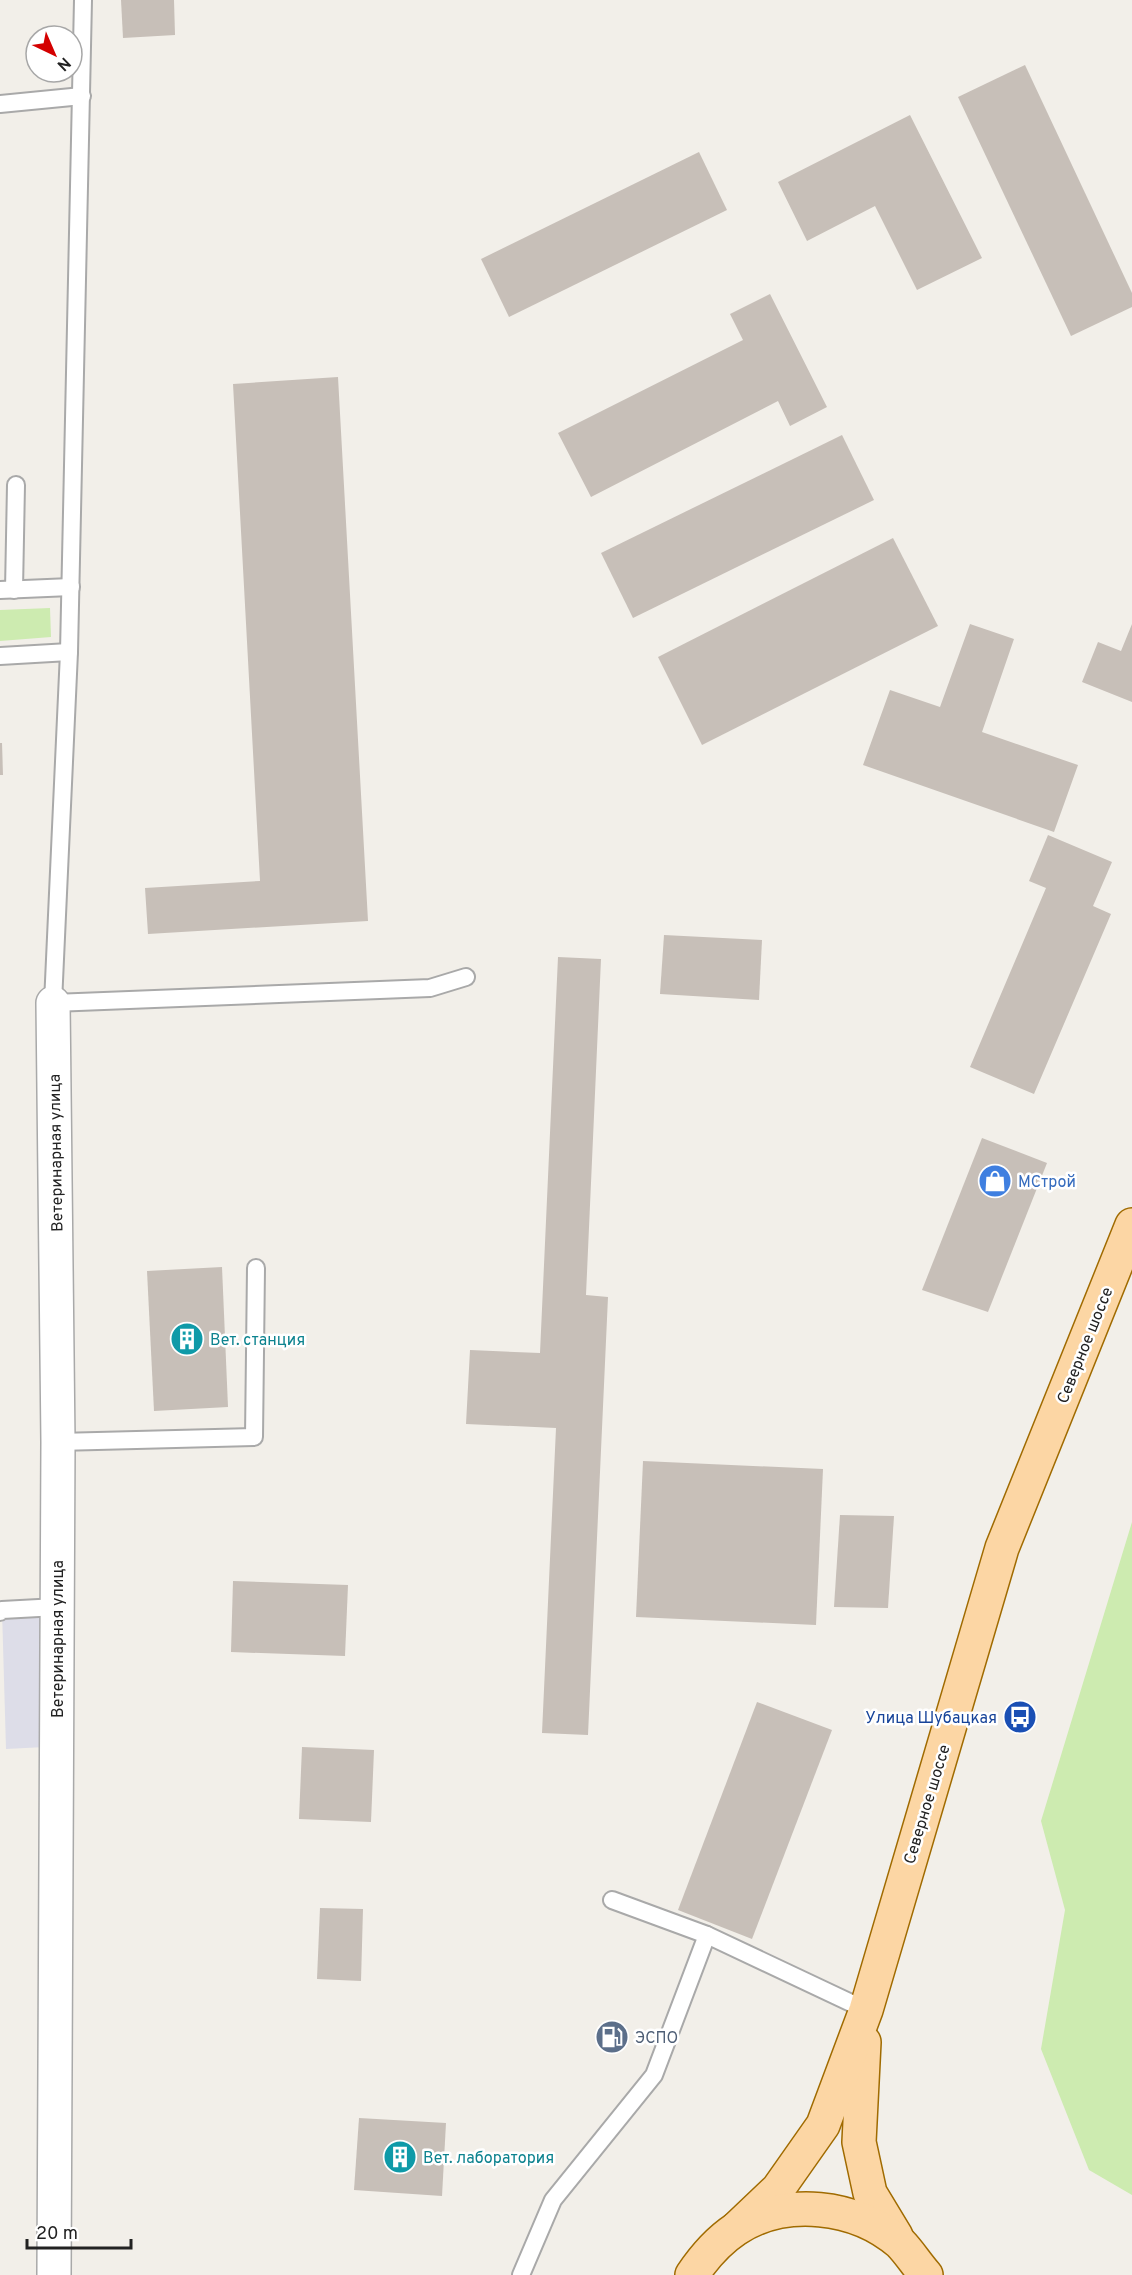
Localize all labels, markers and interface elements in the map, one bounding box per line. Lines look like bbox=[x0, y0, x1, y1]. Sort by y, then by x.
north arrow bbox=[24, 24, 84, 84]
text: N bbox=[52, 52, 74, 75]
street label: Ветеринарная улица bbox=[46, 1074, 68, 1232]
shop icon: МСтрой bbox=[977, 1163, 1013, 1199]
place label: МСтрой bbox=[1018, 1173, 1076, 1193]
street label: Северное шоссе bbox=[1053, 1285, 1118, 1407]
building icon: Вет. станция bbox=[169, 1321, 205, 1357]
place label: Вет. станция bbox=[210, 1331, 305, 1351]
street label: Ветеринарная улица bbox=[49, 1560, 69, 1718]
bus stop icon: Улица Шубацкая bbox=[1002, 1699, 1038, 1735]
place label: Улица Шубацкая bbox=[865, 1709, 997, 1729]
street label: Северное шоссе bbox=[900, 1742, 956, 1867]
fuel station icon: ЭСПО bbox=[594, 2019, 630, 2055]
place label: ЭСПО bbox=[635, 2029, 678, 2049]
building icon: Вет. лаборатория bbox=[382, 2139, 418, 2175]
place label: Вет. лаборатория bbox=[423, 2149, 554, 2169]
scale bar bbox=[27, 2212, 130, 2250]
text: 20 m bbox=[36, 2223, 78, 2246]

